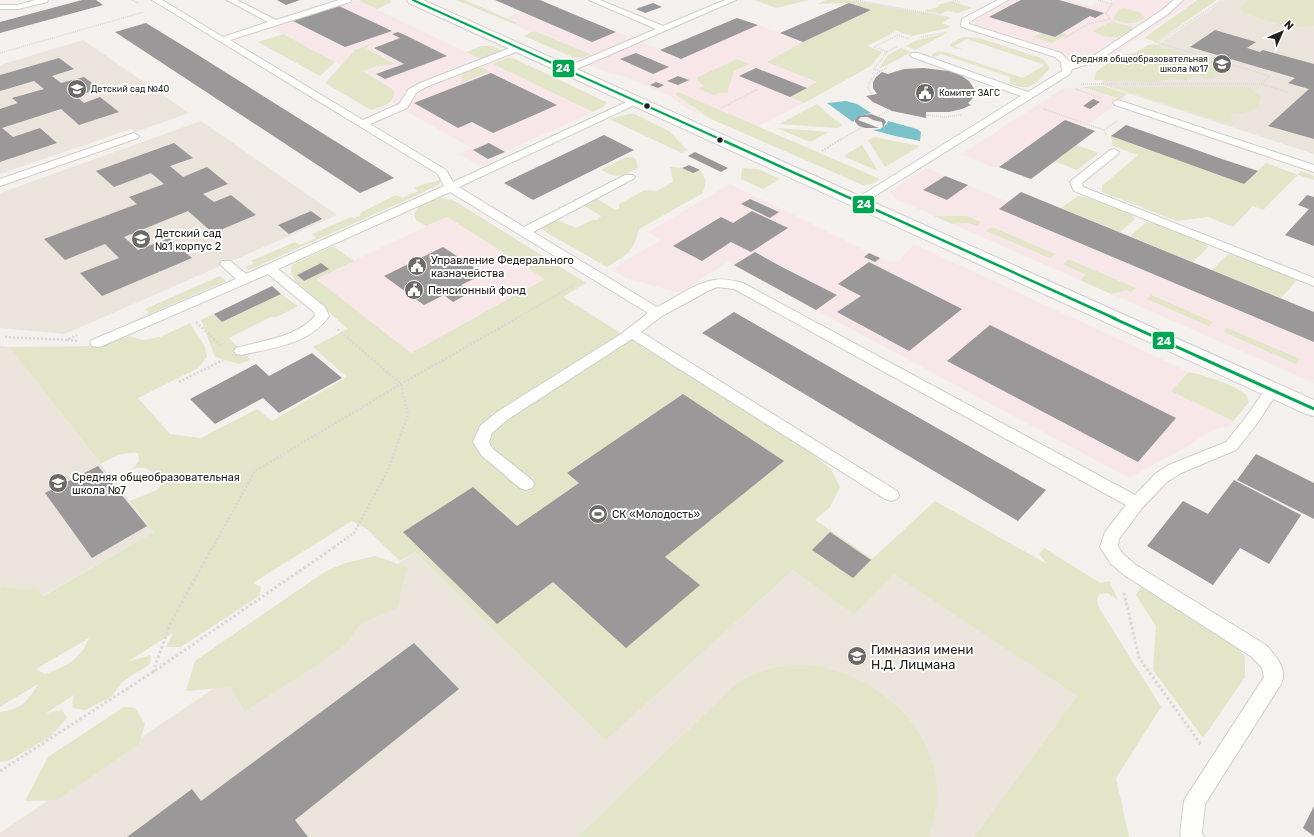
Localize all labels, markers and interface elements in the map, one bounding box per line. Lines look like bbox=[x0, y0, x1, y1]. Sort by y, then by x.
north arrow bbox=[1262, 12, 1302, 52]
text: N bbox=[1281, 18, 1296, 33]
school or university icon: Средняя общеобразовательная школа №17 bbox=[1211, 53, 1233, 75]
place label: Средняя общеобразовательная школа №17 bbox=[1071, 54, 1208, 74]
line badge: 24 bbox=[552, 59, 575, 78]
text: 24 bbox=[556, 62, 571, 75]
school or university icon: Детский сад №40 bbox=[66, 78, 88, 100]
public building icon: Комитет ЗАГС bbox=[914, 82, 936, 104]
place label: Детский сад №40 bbox=[91, 84, 170, 94]
place label: Комитет ЗАГС bbox=[939, 88, 1000, 98]
unlabelled marker bbox=[642, 101, 652, 111]
unlabelled marker bbox=[715, 135, 725, 145]
line badge: 24 bbox=[852, 195, 875, 214]
text: 24 bbox=[857, 198, 872, 211]
place label: Детский сад №1 корпус 2 bbox=[155, 227, 222, 253]
school or university icon: Детский сад №1 корпус 2 bbox=[130, 228, 152, 250]
place label: Управление Федерального казначейства bbox=[431, 254, 574, 280]
public building icon: Управление Федерального казначейства bbox=[406, 255, 428, 277]
public building icon: Пенсионный фонд bbox=[403, 279, 425, 301]
place label: Пенсионный фонд bbox=[428, 284, 526, 297]
line badge: 24 bbox=[1152, 331, 1175, 350]
text: 24 bbox=[1157, 335, 1172, 348]
place label: Средняя общеобразовательная школа №7 bbox=[72, 471, 240, 497]
school or university icon: Средняя общеобразовательная школа №7 bbox=[47, 472, 69, 494]
sports icon: СК «Молодость» bbox=[587, 503, 609, 525]
place label: СК «Молодость» bbox=[612, 508, 701, 521]
place label: Гимназия имени Н.Д. Лицмана bbox=[871, 642, 973, 672]
school or university icon: Гимназия имени Н.Д. Лицмана bbox=[846, 645, 868, 667]

